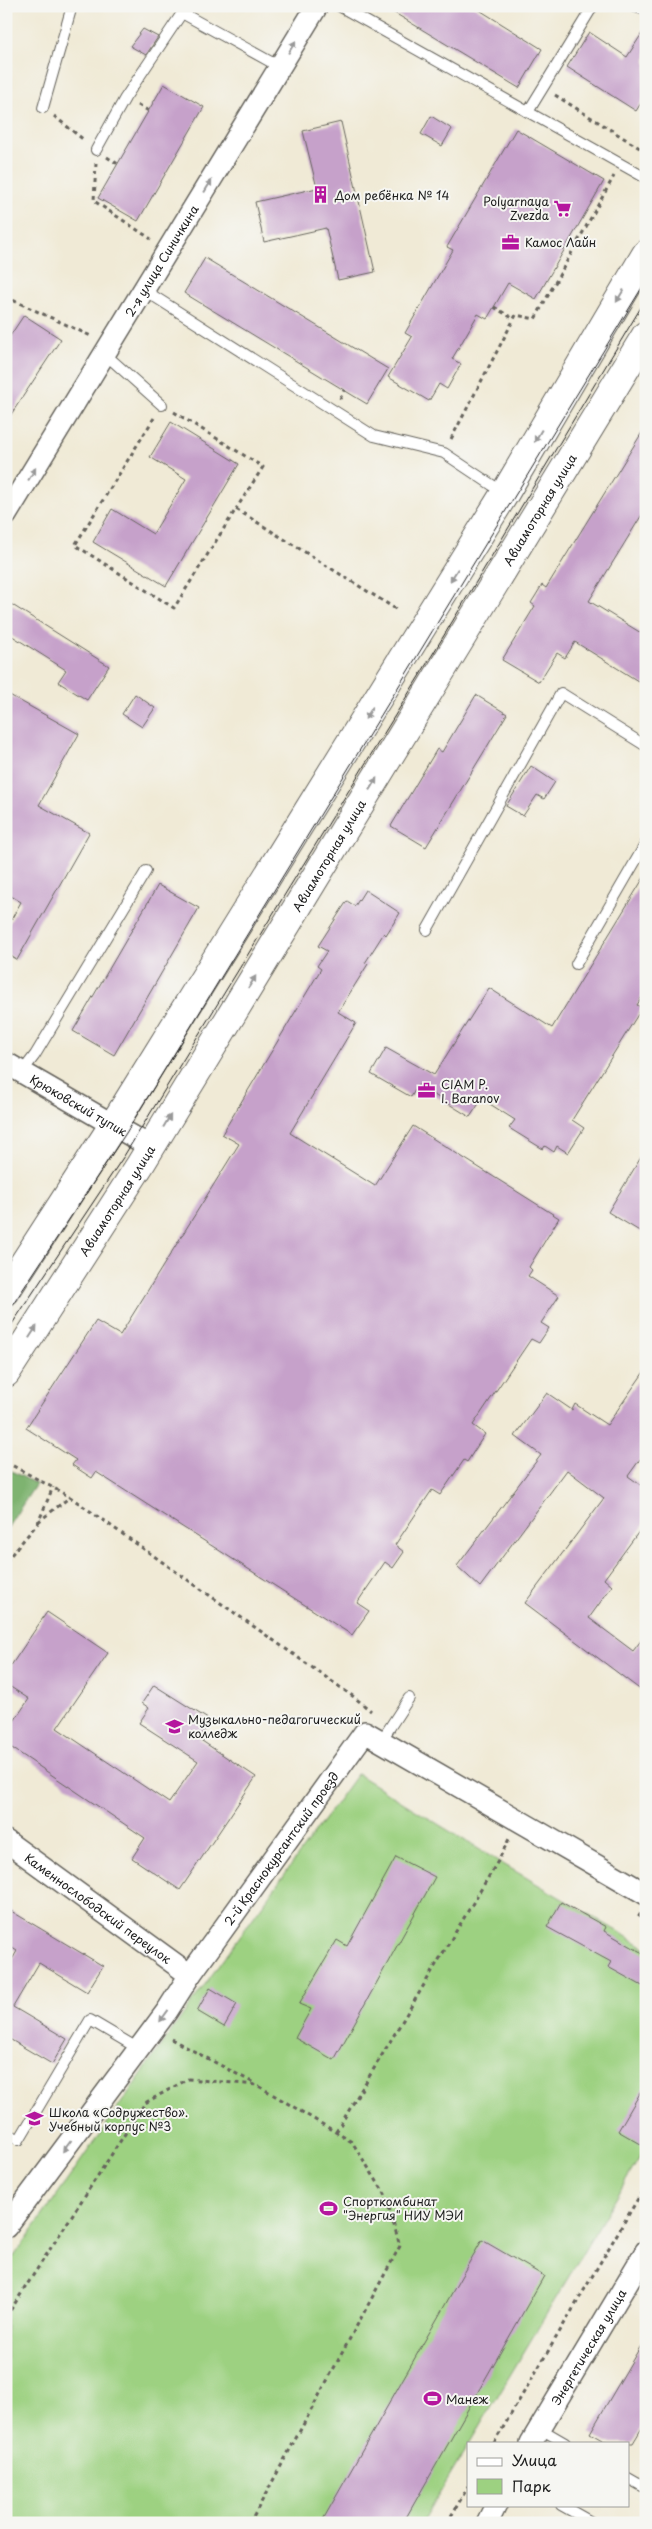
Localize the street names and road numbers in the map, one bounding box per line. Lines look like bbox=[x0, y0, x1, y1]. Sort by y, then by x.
street label: 2-я улица Синичкина bbox=[120, 201, 203, 320]
street label: Авиамоторная улица bbox=[498, 450, 581, 569]
street label: Авиамоторная улица bbox=[288, 796, 370, 915]
street label: Крюковский тупик bbox=[27, 1070, 131, 1141]
street label: Авиамоторная улица bbox=[75, 1141, 159, 1259]
street label: 2-й Краснокурсантский проезд bbox=[219, 1768, 343, 1929]
street label: Каменнослободский переулок bbox=[21, 1849, 176, 1968]
street label: Энергетическая улица bbox=[547, 2285, 631, 2408]

